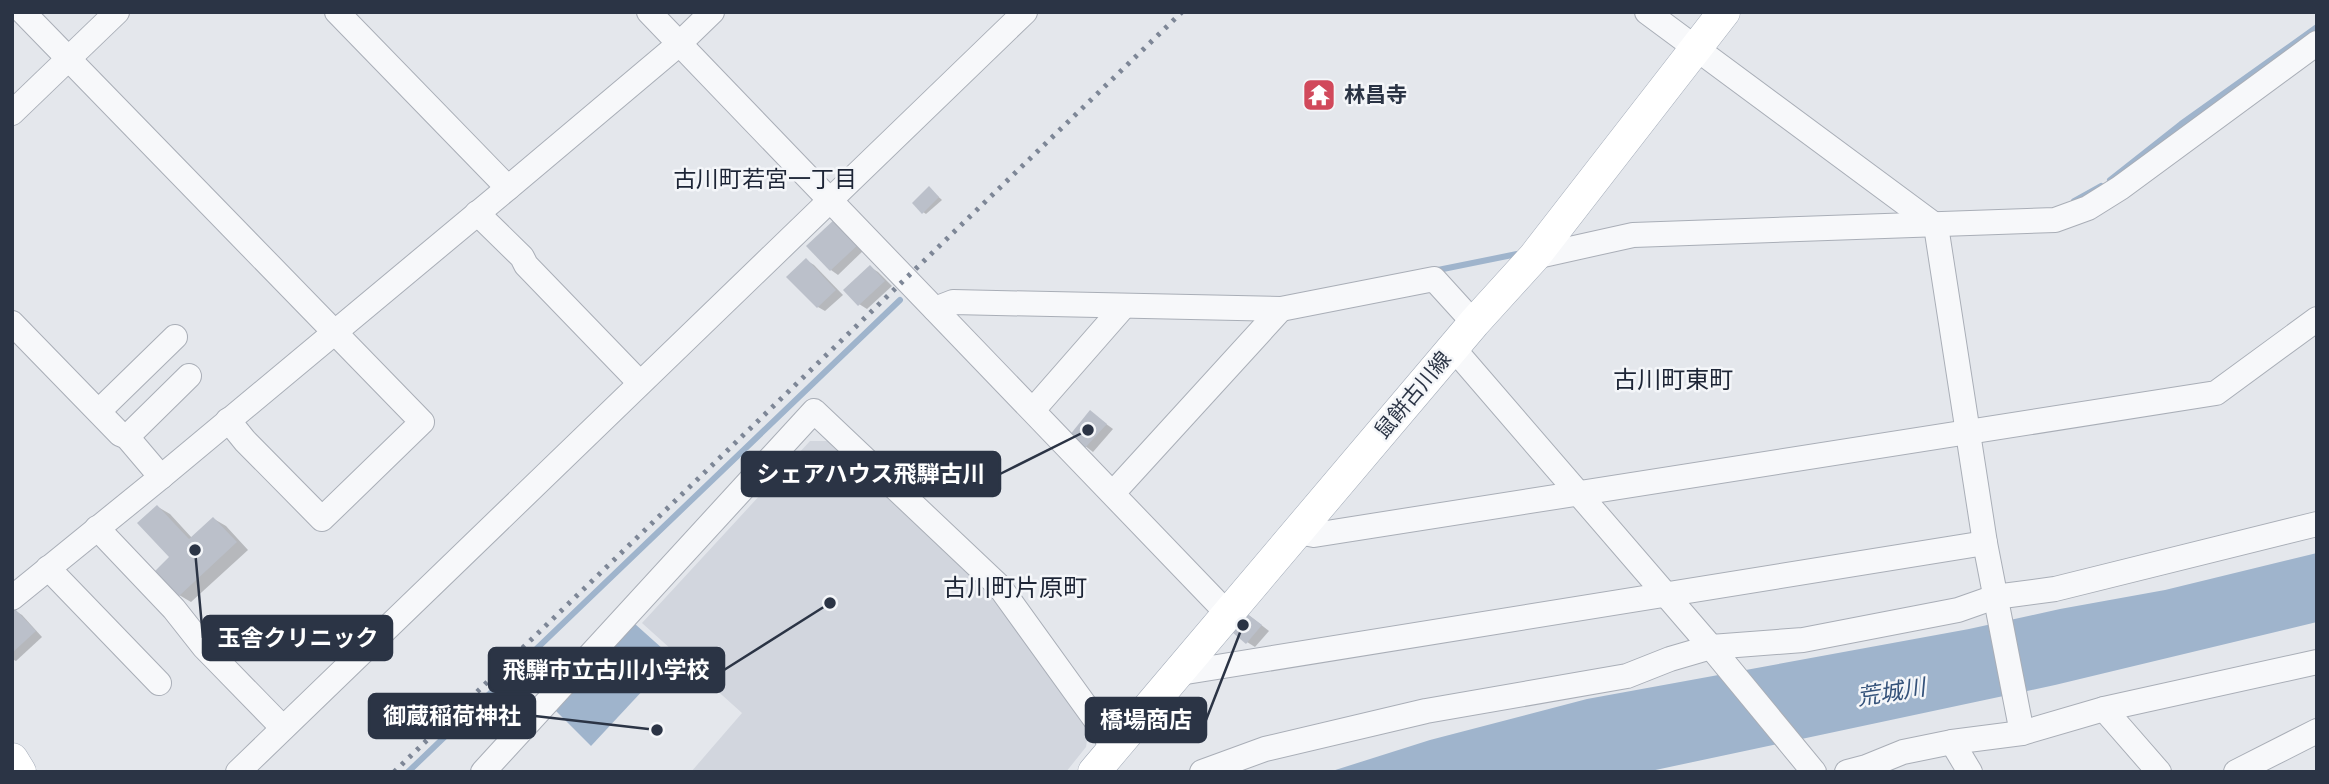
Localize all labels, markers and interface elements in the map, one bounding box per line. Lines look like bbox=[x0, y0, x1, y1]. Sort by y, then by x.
temple icon: 林昌寺 bbox=[1300, 76, 1338, 114]
place label: 林昌寺 bbox=[1344, 83, 1407, 110]
district label: 古川町若宮一丁目 bbox=[673, 167, 857, 196]
street label: 鼠餅古川線 bbox=[1370, 347, 1458, 445]
district label: 古川町東町 bbox=[1613, 367, 1733, 397]
callout: シェアハウス飛騨古川 bbox=[742, 452, 1000, 496]
text: シェアハウス飛騨古川 bbox=[756, 462, 986, 491]
district label: 古川町片原町 bbox=[943, 575, 1087, 605]
callout: 玉舎クリニック bbox=[203, 616, 392, 660]
text: 玉舎クリニック bbox=[218, 626, 379, 655]
callout: 飛騨市立古川小学校 bbox=[489, 648, 724, 692]
text: 飛騨市立古川小学校 bbox=[503, 658, 710, 687]
water label: 荒城川 bbox=[1855, 674, 1931, 714]
callout: 御蔵稲荷神社 bbox=[369, 694, 535, 738]
callout: 橋場商店 bbox=[1086, 698, 1206, 742]
text: 御蔵稲荷神社 bbox=[383, 704, 521, 733]
text: 橋場商店 bbox=[1100, 708, 1192, 737]

